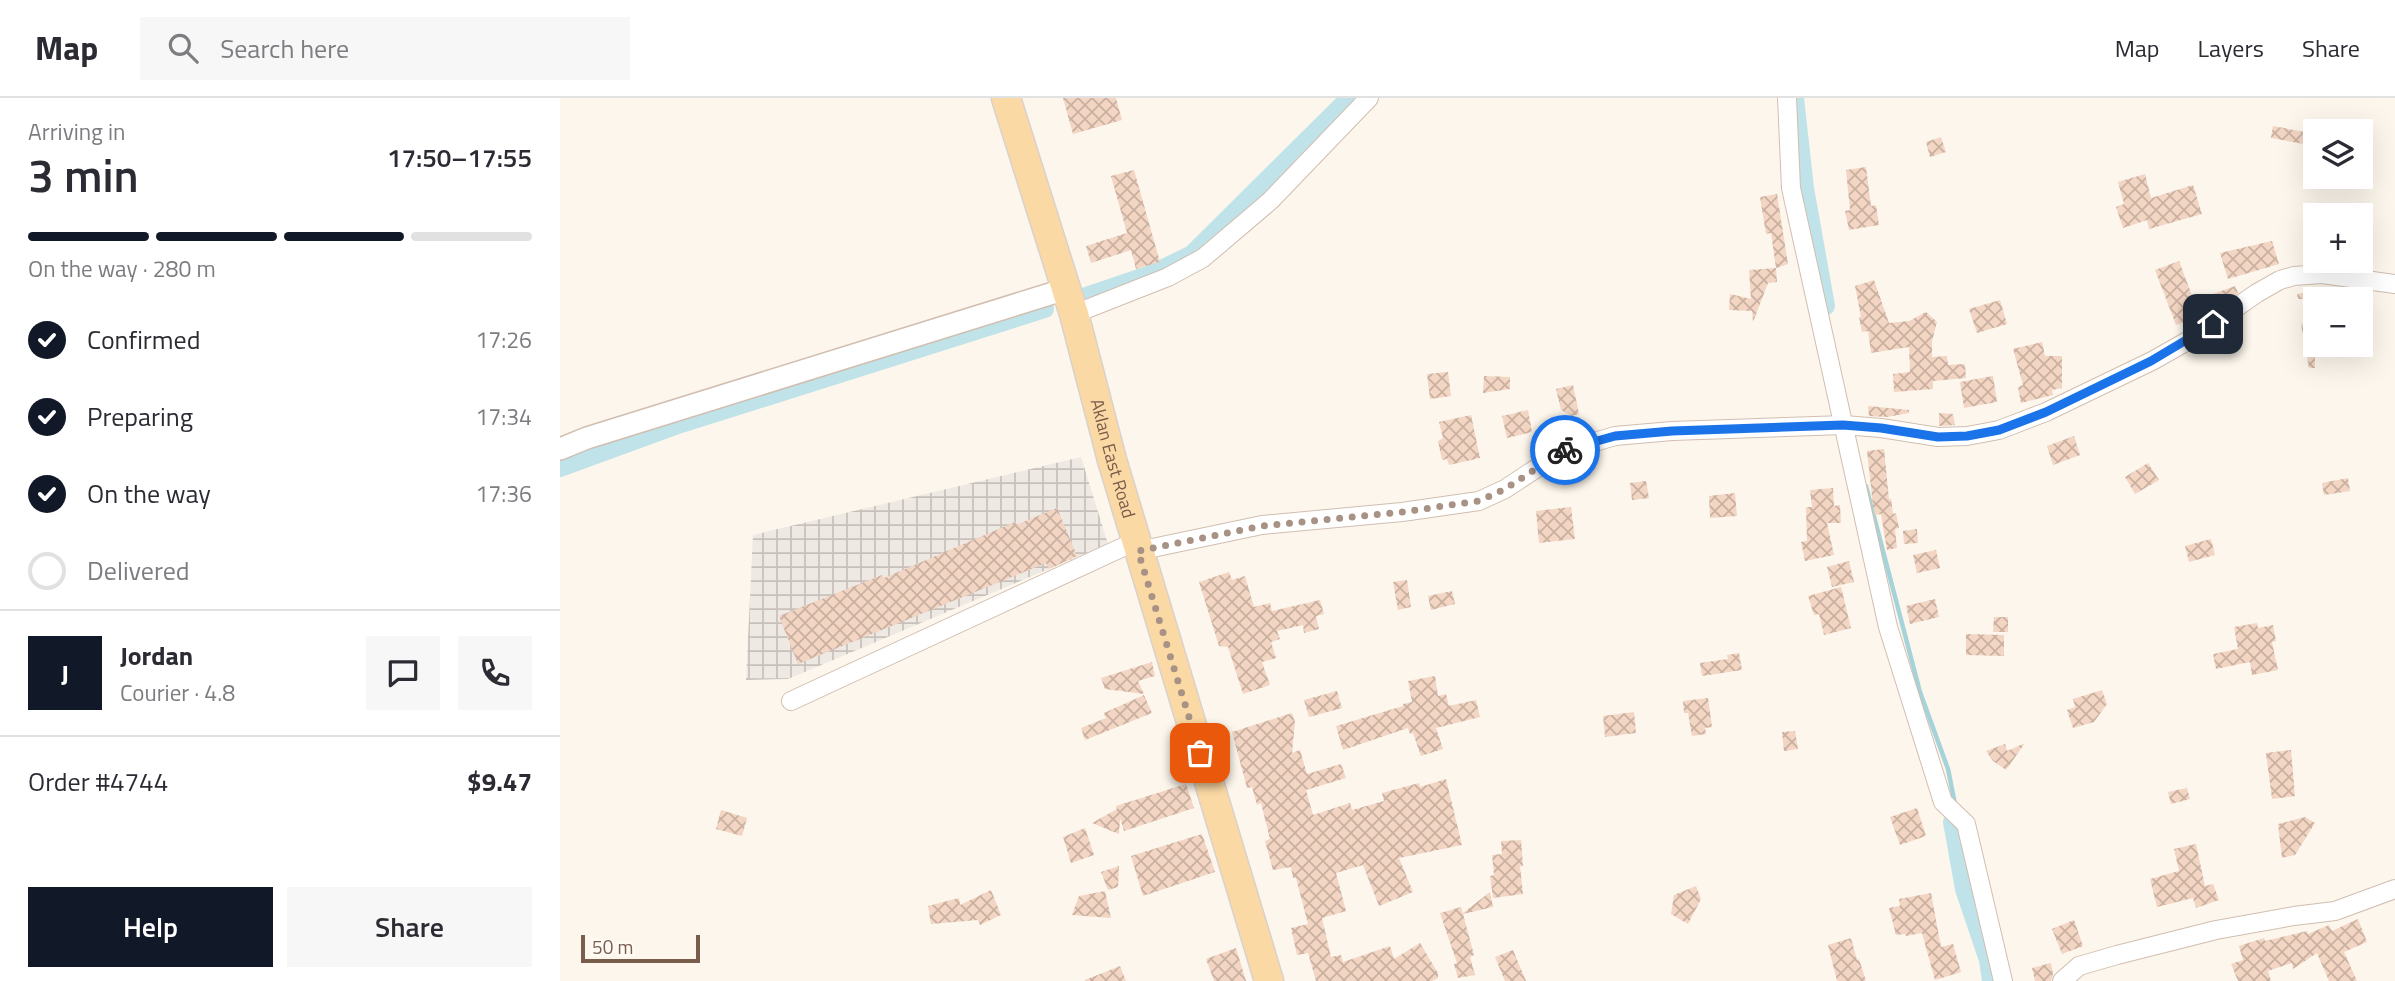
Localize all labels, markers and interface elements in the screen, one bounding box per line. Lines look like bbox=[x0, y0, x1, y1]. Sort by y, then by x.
search box bbox=[140, 17, 630, 80]
text: Map bbox=[35, 23, 98, 73]
icon: search bbox=[164, 29, 202, 67]
text: Search here bbox=[220, 29, 349, 68]
text: Map bbox=[2115, 30, 2160, 66]
text: Layers bbox=[2198, 30, 2264, 66]
text: Share bbox=[2302, 30, 2360, 66]
text: Arriving in bbox=[28, 114, 125, 149]
map controls bbox=[2303, 119, 2373, 357]
button: layers bbox=[2303, 119, 2373, 189]
text: 17:50–17:55 bbox=[387, 138, 532, 177]
text: 3 min bbox=[28, 140, 139, 210]
button: + bbox=[2303, 203, 2373, 273]
text: On the way · 280 m bbox=[28, 251, 216, 286]
button: − bbox=[2303, 287, 2373, 357]
pin bbox=[2183, 294, 2243, 354]
icon: home bbox=[2194, 305, 2232, 343]
text: Confirmed bbox=[87, 320, 201, 359]
icon: check bbox=[28, 321, 66, 359]
text: 17:26 bbox=[475, 322, 532, 357]
street label: Aklan East Road bbox=[1084, 396, 1143, 521]
text: Preparing bbox=[87, 397, 193, 436]
icon: check bbox=[28, 398, 66, 436]
text: 17:34 bbox=[475, 399, 532, 434]
courier bbox=[1530, 415, 1600, 485]
icon: bike bbox=[1546, 431, 1584, 469]
text: On the way bbox=[87, 474, 211, 513]
icon: check bbox=[28, 475, 66, 513]
text: 17:36 bbox=[475, 476, 532, 511]
text: Delivered bbox=[87, 551, 190, 590]
text: Jordan bbox=[120, 636, 193, 675]
button: chat bbox=[366, 636, 440, 710]
button: phone bbox=[458, 636, 532, 710]
text: J bbox=[61, 654, 69, 693]
text: Courier · 4.8 bbox=[120, 675, 235, 710]
pin bbox=[1170, 723, 1230, 783]
icon: bag bbox=[1181, 734, 1219, 772]
text: Order #4744 bbox=[28, 762, 168, 801]
text: $9.47 bbox=[467, 762, 532, 801]
button: Help bbox=[28, 887, 273, 967]
button: Share bbox=[287, 887, 532, 967]
scale bar bbox=[581, 932, 700, 964]
text: 50 m bbox=[592, 932, 633, 961]

